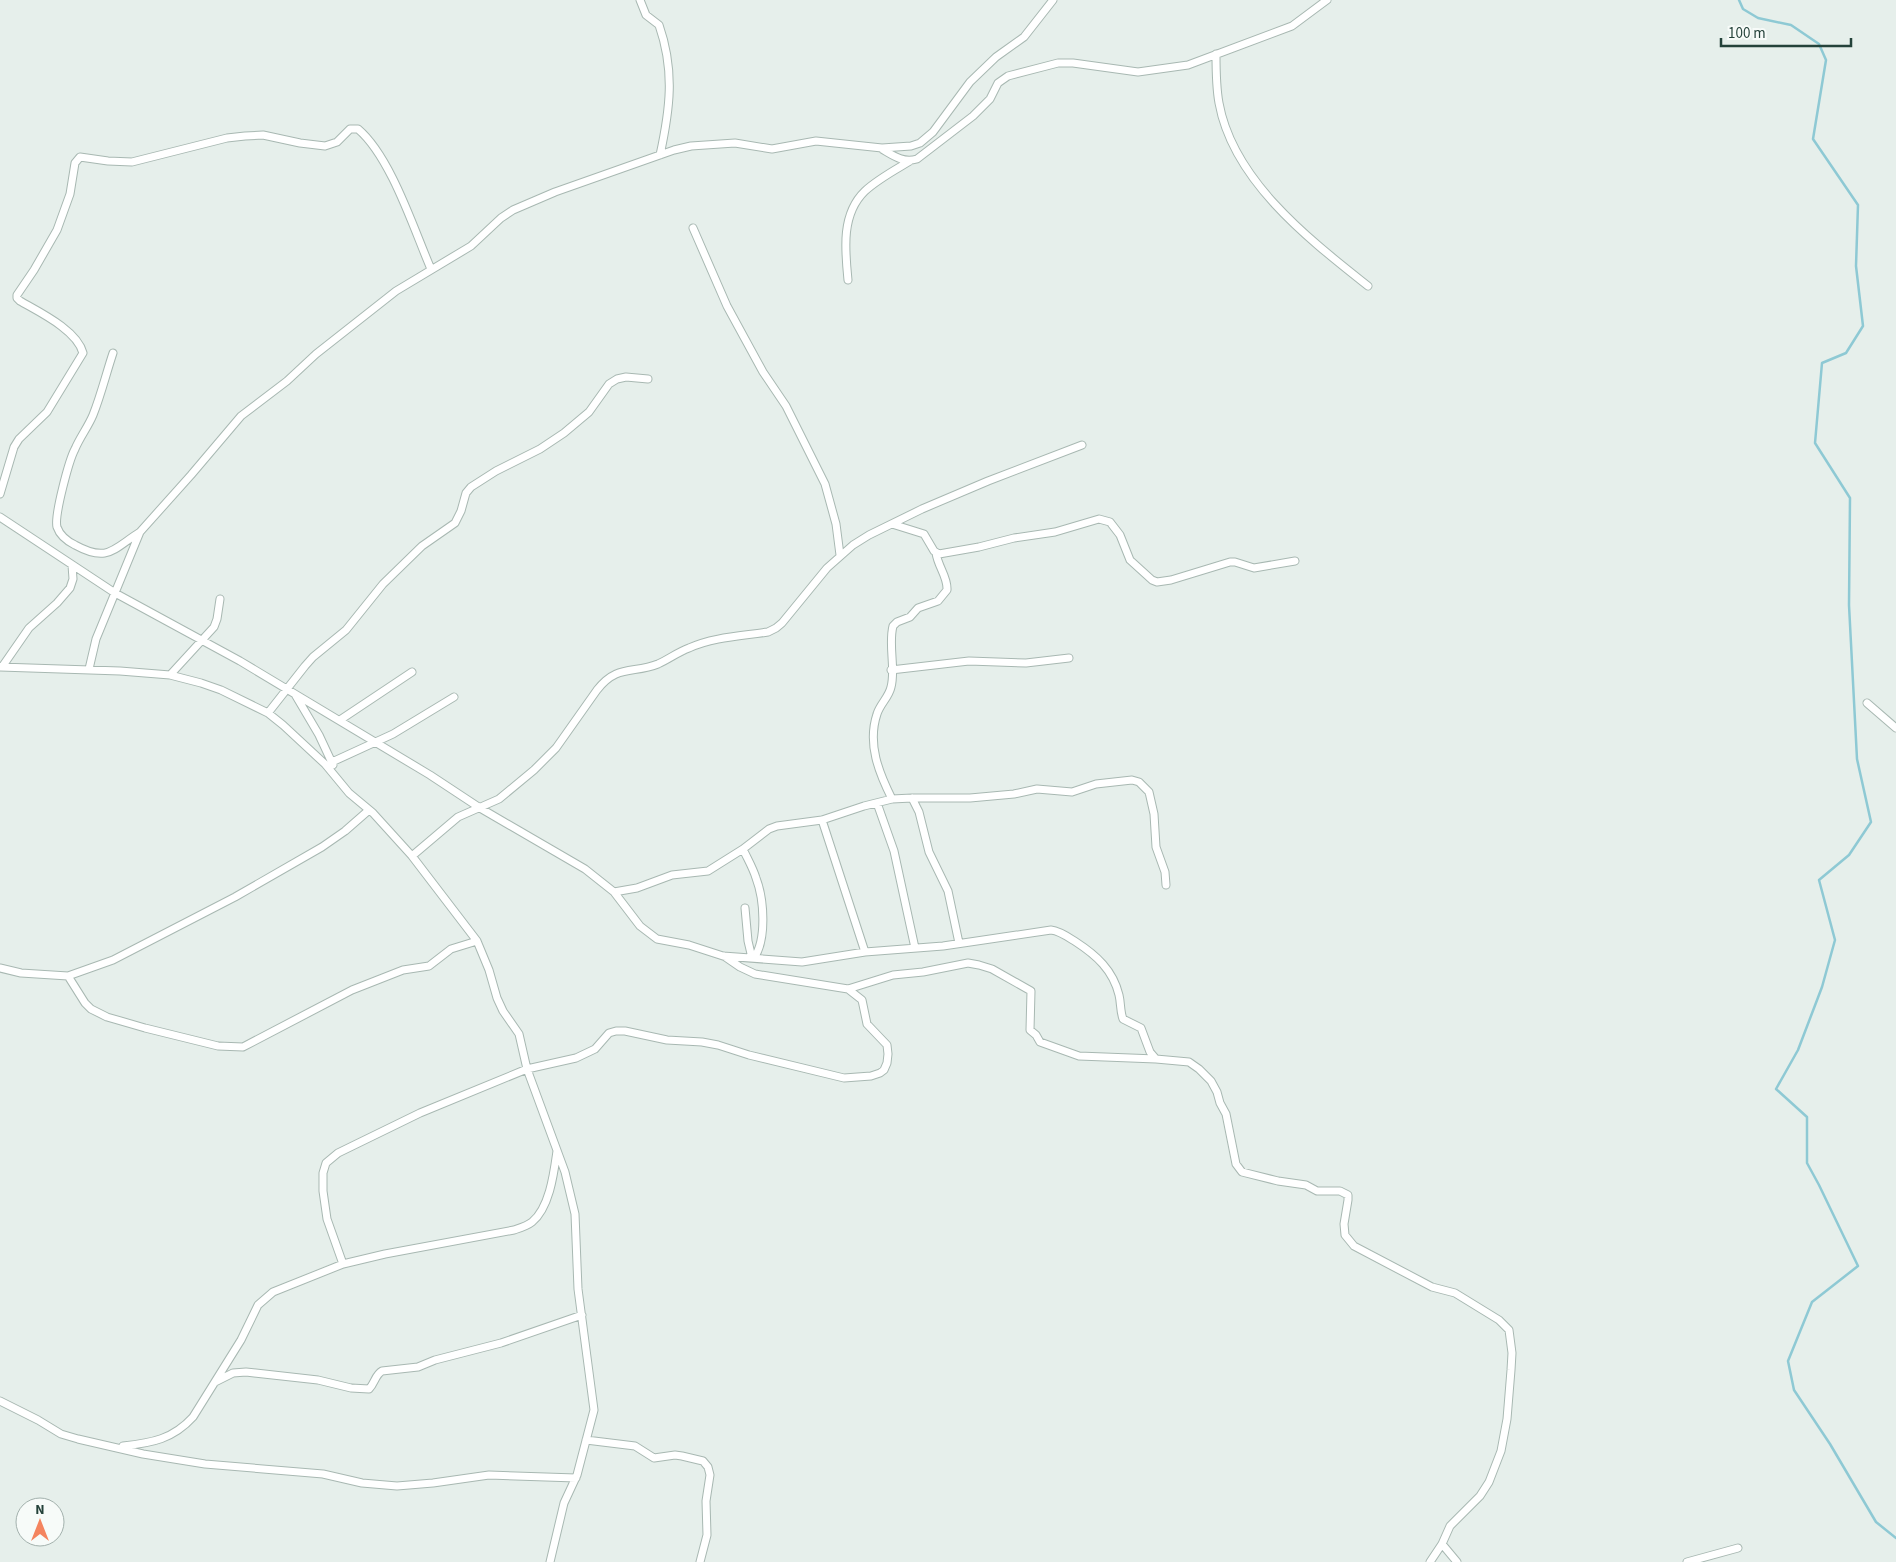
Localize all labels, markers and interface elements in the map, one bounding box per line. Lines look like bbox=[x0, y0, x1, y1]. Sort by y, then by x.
scale bar bbox=[1721, 15, 1851, 47]
text: 100 m bbox=[1728, 23, 1766, 44]
north arrow bbox=[15, 1497, 65, 1547]
text: N bbox=[35, 1500, 45, 1520]

